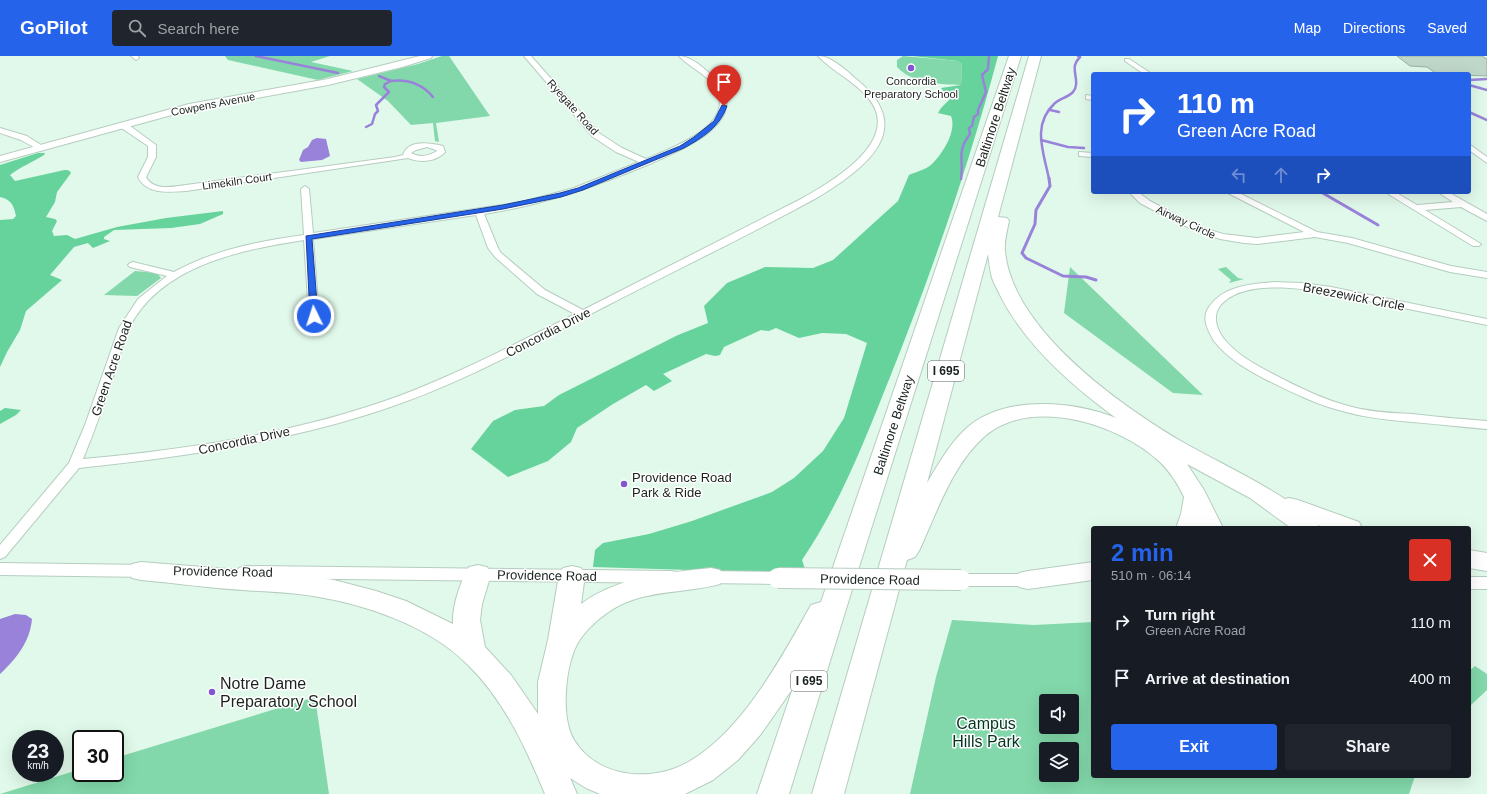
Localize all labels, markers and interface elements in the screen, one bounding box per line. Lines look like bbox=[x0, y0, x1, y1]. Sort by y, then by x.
search box bbox=[112, 10, 392, 46]
text: GoPilot bbox=[20, 17, 88, 38]
icon: search bbox=[126, 17, 148, 39]
text: Search here bbox=[158, 20, 239, 37]
text: Map bbox=[1294, 20, 1321, 36]
text: Directions bbox=[1343, 20, 1405, 36]
text: Saved bbox=[1427, 20, 1467, 36]
marker: Concordia Preparatory School bbox=[906, 63, 916, 73]
pin bbox=[707, 65, 741, 106]
street label: Baltimore Beltway bbox=[972, 65, 1019, 169]
icon: arrive bbox=[713, 71, 735, 93]
place label: Concordia Preparatory School bbox=[864, 75, 958, 100]
street label: Ryegate Road bbox=[545, 77, 601, 137]
icon: right bbox=[1111, 88, 1163, 140]
text: 110 m bbox=[1177, 88, 1255, 119]
street label: Cowpens Avenue bbox=[170, 90, 256, 118]
text: Green Acre Road bbox=[1177, 121, 1316, 141]
icon: left bbox=[1228, 164, 1250, 186]
icon: ahead bbox=[1270, 164, 1292, 186]
icon: right bbox=[1312, 164, 1334, 186]
street label: Limekiln Court bbox=[201, 170, 273, 192]
street label: Airway Circle bbox=[1154, 203, 1218, 241]
street label: Breezewick Circle bbox=[1302, 279, 1406, 314]
position arrow bbox=[293, 295, 335, 337]
street label: Concordia Drive bbox=[503, 305, 593, 360]
street label: Green Acre Road bbox=[88, 318, 135, 418]
road number: I 695 bbox=[928, 361, 964, 381]
street label: Baltimore Beltway bbox=[870, 373, 917, 477]
street label: Concordia Drive bbox=[197, 423, 291, 458]
place label: Providence Road Park & Ride bbox=[632, 470, 732, 500]
marker: Providence Road Park & Ride bbox=[619, 479, 629, 489]
text: 2 min bbox=[1111, 539, 1174, 566]
button: close bbox=[1409, 539, 1451, 581]
street label: Providence Road bbox=[173, 563, 273, 580]
street label: Providence Road bbox=[497, 567, 597, 584]
text: 510 m · 06:14 bbox=[1111, 568, 1191, 583]
street label: Providence Road bbox=[820, 571, 920, 588]
text: Turn right bbox=[1145, 606, 1215, 623]
icon: right bbox=[1111, 611, 1133, 633]
text: 110 m bbox=[1410, 614, 1451, 631]
text: Green Acre Road bbox=[1145, 623, 1245, 638]
icon: arrive bbox=[1111, 667, 1133, 689]
text: Arrive at destination bbox=[1145, 670, 1290, 687]
text: 400 m bbox=[1409, 670, 1451, 687]
road number: I 695 bbox=[791, 671, 827, 691]
place label: Notre Dame Preparatory School bbox=[220, 675, 357, 710]
marker: Notre Dame Preparatory School bbox=[207, 687, 217, 697]
map controls bbox=[1039, 694, 1079, 782]
button: sound bbox=[1039, 694, 1079, 734]
park label: Campus Hills Park bbox=[952, 715, 1021, 750]
button: Exit bbox=[1111, 724, 1277, 770]
button: Share bbox=[1285, 724, 1451, 770]
speed limit sign: 30 bbox=[72, 730, 124, 782]
text: 23 bbox=[27, 740, 49, 762]
button: layers bbox=[1039, 742, 1079, 782]
text: km/h bbox=[27, 760, 49, 771]

